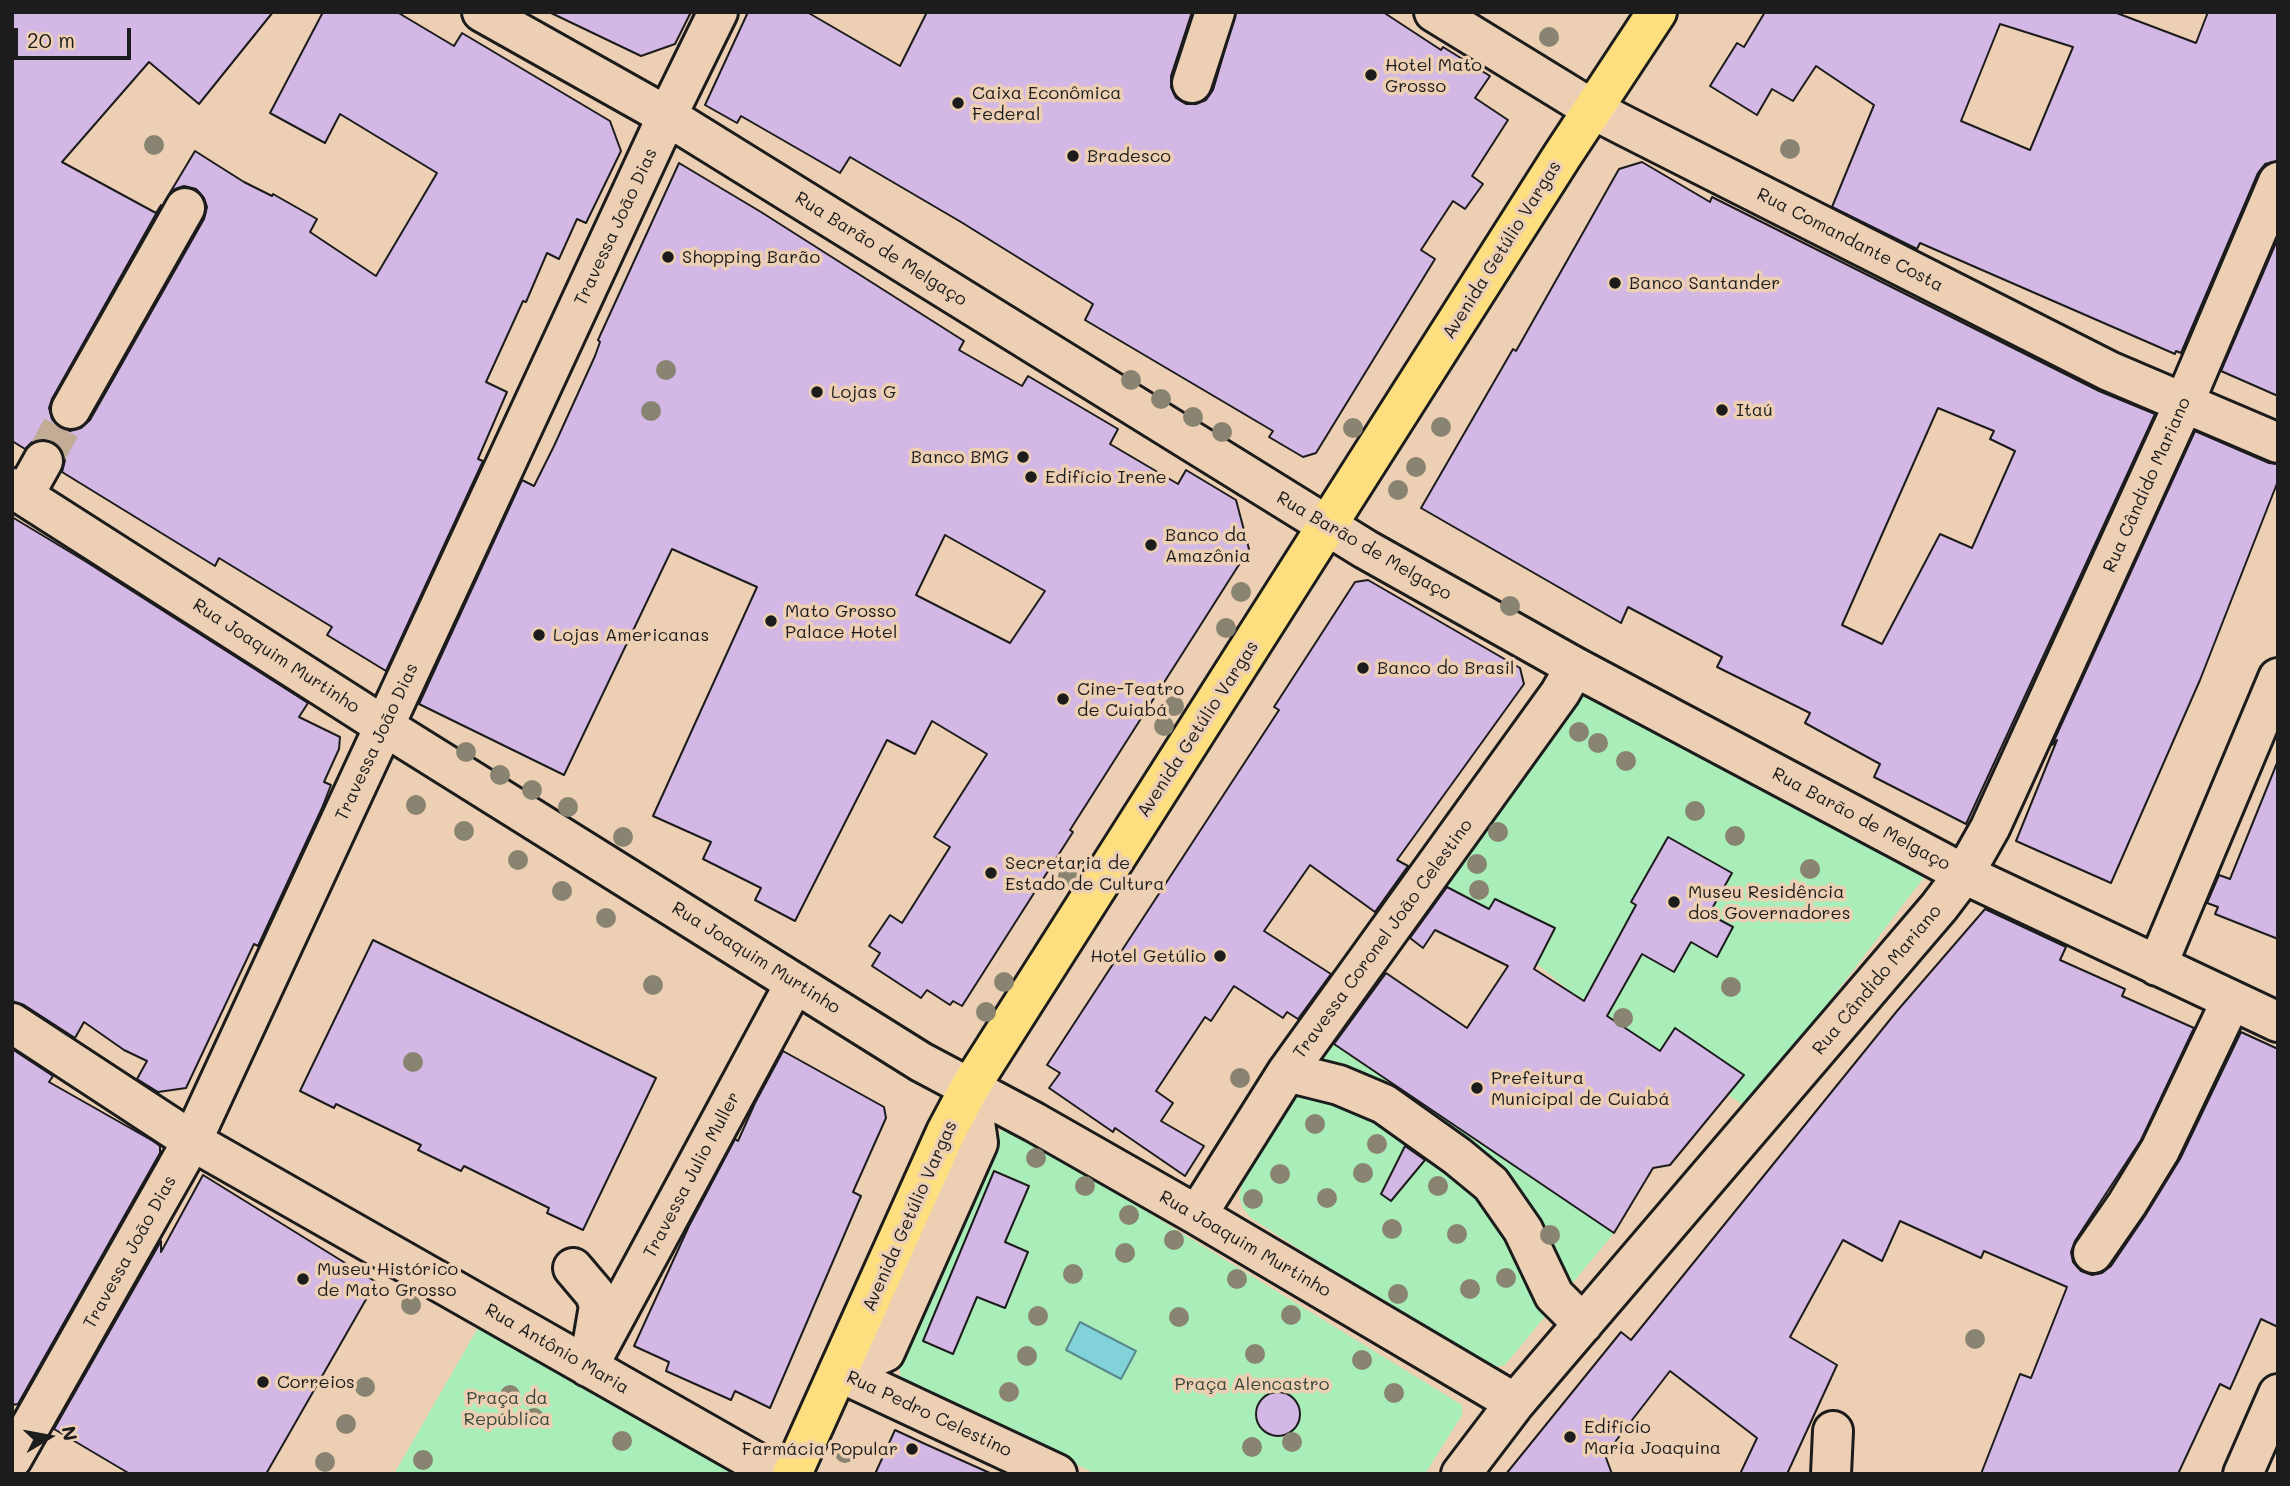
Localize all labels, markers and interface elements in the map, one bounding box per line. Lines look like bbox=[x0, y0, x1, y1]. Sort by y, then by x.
scale bar bbox=[18, 14, 135, 58]
text: 20 m bbox=[27, 26, 75, 53]
place label: Hotel Mato Grosso bbox=[1385, 54, 1482, 96]
marker: Hotel Mato Grosso bbox=[1363, 67, 1379, 83]
place label: Caixa Econômica Federal bbox=[972, 82, 1122, 124]
marker: Caixa Econômica Federal bbox=[950, 95, 966, 111]
street label: Travessa João Dias bbox=[570, 145, 662, 309]
place label: Bradesco bbox=[1087, 145, 1171, 167]
marker: Bradesco bbox=[1065, 148, 1081, 164]
street label: Avenida Getúlio Vargas bbox=[1438, 157, 1566, 343]
street label: Rua Comandante Costa bbox=[1753, 184, 1947, 296]
street label: Rua Barão de Melgaço bbox=[791, 187, 971, 311]
place label: Shopping Barão bbox=[682, 246, 820, 268]
marker: Shopping Barão bbox=[660, 249, 676, 265]
place label: Banco Santander bbox=[1629, 272, 1780, 294]
marker: Banco Santander bbox=[1607, 275, 1623, 291]
place label: Lojas G bbox=[831, 381, 896, 403]
marker: Lojas G bbox=[809, 384, 825, 400]
street label: Rua Cândido Mariano bbox=[2099, 394, 2195, 576]
place label: Itaú bbox=[1736, 399, 1773, 421]
marker: Itaú bbox=[1714, 402, 1730, 418]
place label: Banco BMG bbox=[911, 446, 1009, 468]
marker: Banco BMG bbox=[1015, 449, 1031, 465]
place label: Edifício Irene bbox=[1045, 466, 1167, 488]
marker: Edifício Irene bbox=[1023, 469, 1039, 485]
street label: Rua Barão de Melgaço bbox=[1273, 487, 1455, 605]
place label: Banco da Amazônia bbox=[1165, 524, 1250, 566]
marker: Banco da Amazônia bbox=[1143, 537, 1159, 553]
street label: Rua Joaquim Murtinho bbox=[189, 594, 363, 718]
place label: Mato Grosso Palace Hotel bbox=[785, 600, 898, 642]
marker: Mato Grosso Palace Hotel bbox=[763, 613, 779, 629]
place label: Lojas Americanas bbox=[553, 624, 709, 646]
marker: Lojas Americanas bbox=[531, 627, 547, 643]
street label: Avenida Getúlio Vargas bbox=[1133, 637, 1263, 821]
place label: Banco do Brasil bbox=[1377, 657, 1514, 679]
street label: Travessa João Dias bbox=[331, 660, 423, 824]
marker: Banco do Brasil bbox=[1355, 660, 1371, 676]
place label: Cine-Teatro de Cuiabá bbox=[1077, 678, 1184, 720]
marker: Cine-Teatro de Cuiabá bbox=[1055, 691, 1071, 707]
street label: Rua Barão de Melgaço bbox=[1768, 763, 1954, 875]
street label: Travessa Coronel João Celestino bbox=[1289, 815, 1477, 1063]
place label: Secretaria de Estado de Cultura bbox=[1005, 852, 1165, 894]
marker: Secretaria de Estado de Cultura bbox=[983, 865, 999, 881]
place label: Museu Residência dos Governadores bbox=[1688, 881, 1851, 924]
marker: Museu Residência dos Governadores bbox=[1666, 894, 1682, 910]
street label: Rua Joaquim Murtinho bbox=[668, 897, 844, 1019]
street label: Rua Cândido Mariano bbox=[1808, 901, 1946, 1059]
place label: Hotel Getúlio bbox=[1090, 945, 1206, 967]
marker: Hotel Getúlio bbox=[1212, 948, 1228, 964]
place label: Prefeitura Municipal de Cuiabá bbox=[1491, 1067, 1670, 1110]
marker: Prefeitura Municipal de Cuiabá bbox=[1469, 1080, 1485, 1096]
street label: Travessa Julio Muller bbox=[639, 1088, 745, 1262]
street label: Avenida Getúlio Vargas bbox=[858, 1117, 962, 1315]
street label: Travessa João Dias bbox=[79, 1172, 181, 1332]
street label: Rua Joaquim Murtinho bbox=[1155, 1186, 1335, 1302]
place label: Museu Histórico de Mato Grosso bbox=[317, 1258, 458, 1300]
marker: Museu Histórico de Mato Grosso bbox=[295, 1271, 311, 1287]
street label: Rua Antônio Maria bbox=[481, 1299, 633, 1399]
street label: Rua Pedro Celestino bbox=[843, 1366, 1015, 1462]
place label: Correios bbox=[277, 1371, 355, 1393]
park label: Praça Alencastro bbox=[1174, 1373, 1330, 1395]
marker: Correios bbox=[255, 1374, 271, 1390]
park label: Praça da República bbox=[464, 1387, 550, 1430]
north arrow bbox=[14, 1402, 84, 1472]
place label: Edifício Maria Joaquina bbox=[1584, 1416, 1721, 1458]
text: N bbox=[57, 1424, 84, 1443]
marker: Edifício Maria Joaquina bbox=[1562, 1429, 1578, 1445]
place label: Farmácia Popular bbox=[742, 1438, 898, 1460]
marker: Farmácia Popular bbox=[904, 1441, 920, 1457]

